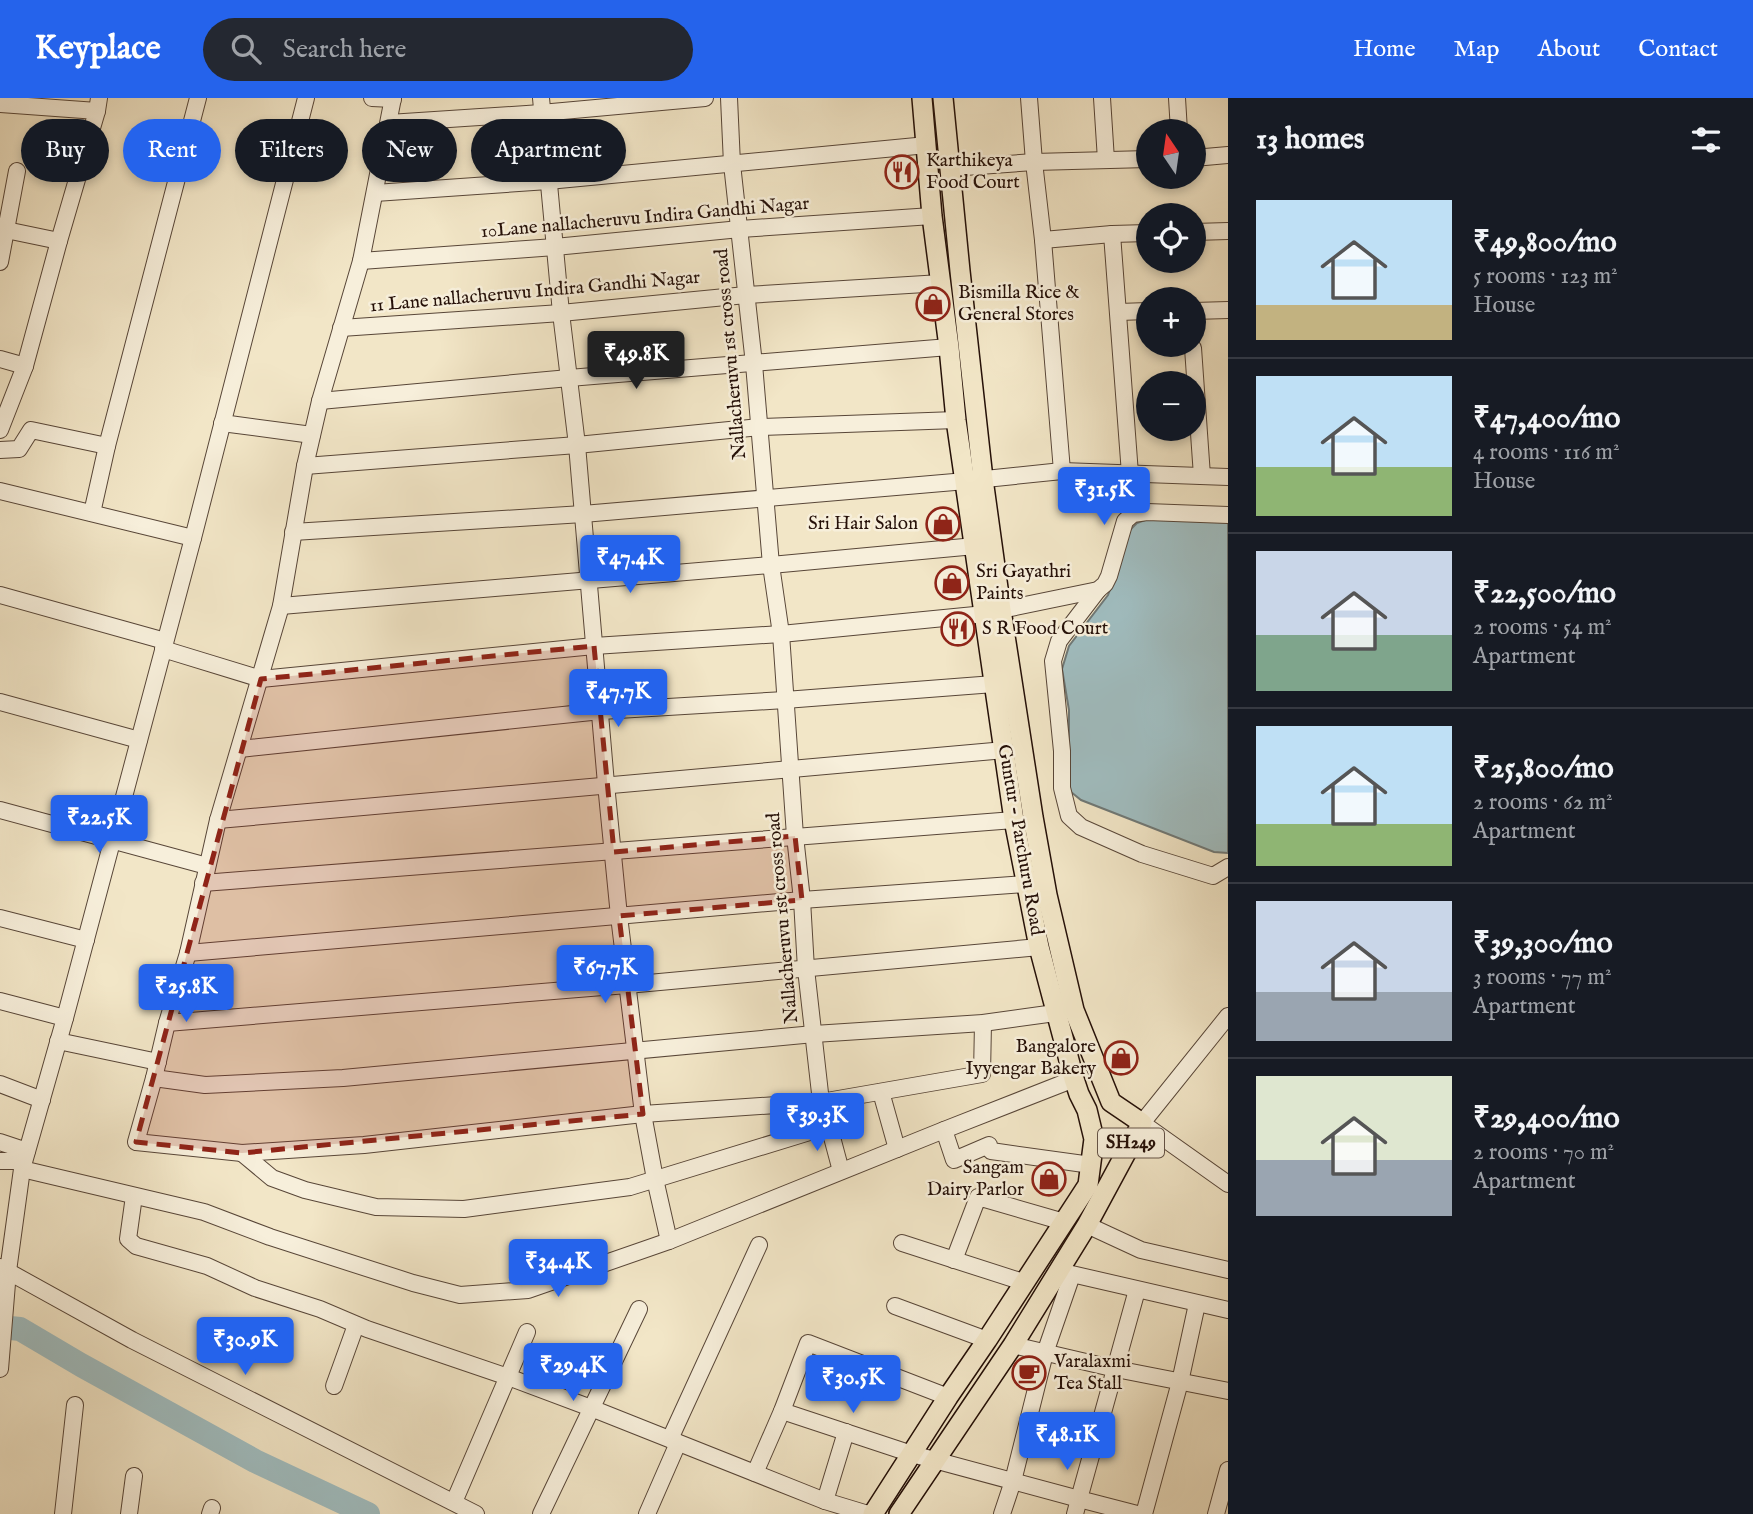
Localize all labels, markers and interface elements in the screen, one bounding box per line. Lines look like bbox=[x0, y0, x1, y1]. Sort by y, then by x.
search box bbox=[203, 18, 693, 81]
text: Keyplace bbox=[35, 28, 161, 70]
icon: search bbox=[227, 30, 265, 68]
text: Search here bbox=[283, 33, 407, 66]
text: Home bbox=[1353, 34, 1416, 65]
text: Map bbox=[1454, 34, 1500, 65]
text: About bbox=[1538, 34, 1600, 65]
text: Contact bbox=[1638, 34, 1718, 65]
chip: Buy bbox=[21, 119, 109, 182]
chip: Rent bbox=[123, 119, 221, 182]
chip: Filters bbox=[235, 119, 348, 182]
chip: New bbox=[362, 119, 457, 182]
chip: Apartment bbox=[471, 119, 626, 182]
north arrow bbox=[1136, 119, 1206, 189]
map controls bbox=[1136, 119, 1206, 441]
text: 13 homes bbox=[1256, 121, 1364, 159]
icon: filters bbox=[1687, 121, 1725, 159]
place label: Karthikeya Food Court bbox=[926, 149, 1020, 195]
restaurant icon: Karthikeya Food Court bbox=[883, 153, 921, 191]
street label: 10Lane nallacheruvu Indira Gandhi Nagar bbox=[480, 192, 810, 244]
button: locate bbox=[1136, 203, 1206, 273]
text: ₹49,800/mo bbox=[1473, 224, 1617, 262]
icon: home bbox=[1312, 228, 1396, 312]
street label: Nallacheruvu 1st cross road bbox=[710, 247, 752, 461]
text: 5 rooms · 123 m² bbox=[1473, 262, 1618, 291]
street label: 11 Lane nallacheruvu Indira Gandhi Nagar bbox=[369, 266, 701, 318]
place label: Bismilla Rice & General Stores bbox=[958, 281, 1080, 327]
shop icon: Bismilla Rice & General Stores bbox=[914, 285, 952, 323]
button: + bbox=[1136, 287, 1206, 357]
text: House bbox=[1473, 291, 1535, 320]
pin: ₹49.8K bbox=[579, 331, 693, 391]
text: ₹49.8K bbox=[603, 339, 669, 368]
button: − bbox=[1136, 371, 1206, 441]
text: ₹47,400/mo bbox=[1473, 400, 1620, 438]
icon: home bbox=[1312, 404, 1396, 488]
text: 4 rooms · 116 m² bbox=[1473, 438, 1620, 467]
text: House bbox=[1473, 467, 1535, 496]
pin: ₹31.5K bbox=[1047, 468, 1161, 527]
text: ₹31.5K bbox=[1074, 475, 1134, 504]
shop icon: Sri Hair Salon bbox=[924, 505, 962, 543]
place label: Sri Hair Salon bbox=[808, 512, 918, 536]
pin: ₹47.4K bbox=[573, 536, 687, 595]
text: ₹47.4K bbox=[596, 543, 664, 572]
place label: Sri Gayathri Paints bbox=[976, 560, 1071, 606]
shop icon: Sri Gayathri Paints bbox=[933, 564, 971, 602]
text: ₹22,500/mo bbox=[1473, 575, 1616, 613]
icon: home bbox=[1312, 579, 1396, 663]
restaurant icon: S R Food Court bbox=[939, 610, 977, 648]
text: 2 rooms · 54 m² bbox=[1473, 613, 1612, 642]
place label: S R Food Court bbox=[982, 617, 1109, 641]
text: Apartment bbox=[1473, 642, 1576, 671]
pin: ₹47.7K bbox=[561, 670, 675, 729]
text: ₹47.7K bbox=[585, 677, 651, 706]
street label: Guntur - Parchuru Road bbox=[991, 743, 1049, 938]
text: ₹25,800/mo bbox=[1473, 750, 1614, 788]
icon: home bbox=[1312, 754, 1396, 838]
text: 2 rooms · 62 m² bbox=[1473, 788, 1613, 817]
pin: ₹22.5K bbox=[42, 796, 156, 855]
text: ₹22.5K bbox=[67, 803, 131, 832]
street label: Nallacheruvu 1st cross road bbox=[762, 811, 804, 1025]
text: Apartment bbox=[1473, 817, 1576, 846]
text: ₹39,300/mo bbox=[1473, 925, 1613, 963]
icon: home bbox=[1312, 929, 1396, 1013]
pin: ₹67.7K bbox=[548, 946, 662, 1005]
text: ₹67.7K bbox=[573, 953, 637, 982]
text: 3 rooms · 77 m² bbox=[1473, 963, 1612, 992]
pin: ₹25.8K bbox=[129, 964, 243, 1024]
text: ₹25.8K bbox=[155, 972, 217, 1001]
text: Apartment bbox=[1473, 992, 1576, 1021]
place label: Bangalore Iyyengar Bakery bbox=[965, 1035, 1097, 1081]
shop icon: Bangalore Iyyengar Bakery bbox=[1102, 1039, 1140, 1077]
pin: ₹39.3K bbox=[760, 1094, 874, 1153]
text: ₹29,400/mo bbox=[1473, 1100, 1620, 1138]
text: ₹39.3K bbox=[786, 1101, 848, 1130]
icon: home bbox=[1312, 1104, 1396, 1188]
road number: SH249 bbox=[1098, 1128, 1164, 1158]
text: 2 rooms · 70 m² bbox=[1473, 1138, 1614, 1167]
place label: Sangam Dairy Parlor bbox=[927, 1156, 1024, 1202]
shop icon: Sangam Dairy Parlor bbox=[1030, 1160, 1068, 1198]
text: Apartment bbox=[1473, 1167, 1576, 1196]
pin: ₹34.4K bbox=[501, 1240, 615, 1299]
text: ₹34.4K bbox=[525, 1247, 591, 1276]
pin: ₹30.9K bbox=[188, 1318, 302, 1377]
text: ₹30.9K bbox=[213, 1325, 277, 1354]
pin: ₹29.4K bbox=[516, 1344, 630, 1403]
place label: Varalaxmi Tea Stall bbox=[1053, 1350, 1131, 1396]
text: ₹29.4K bbox=[540, 1351, 607, 1380]
cafe icon: Varalaxmi Tea Stall bbox=[1010, 1354, 1048, 1392]
pin: ₹30.5K bbox=[796, 1356, 910, 1415]
text: ₹30.5K bbox=[822, 1363, 884, 1392]
pin: ₹48.1K bbox=[1010, 1412, 1124, 1472]
text: ₹48.1K bbox=[1035, 1420, 1099, 1449]

